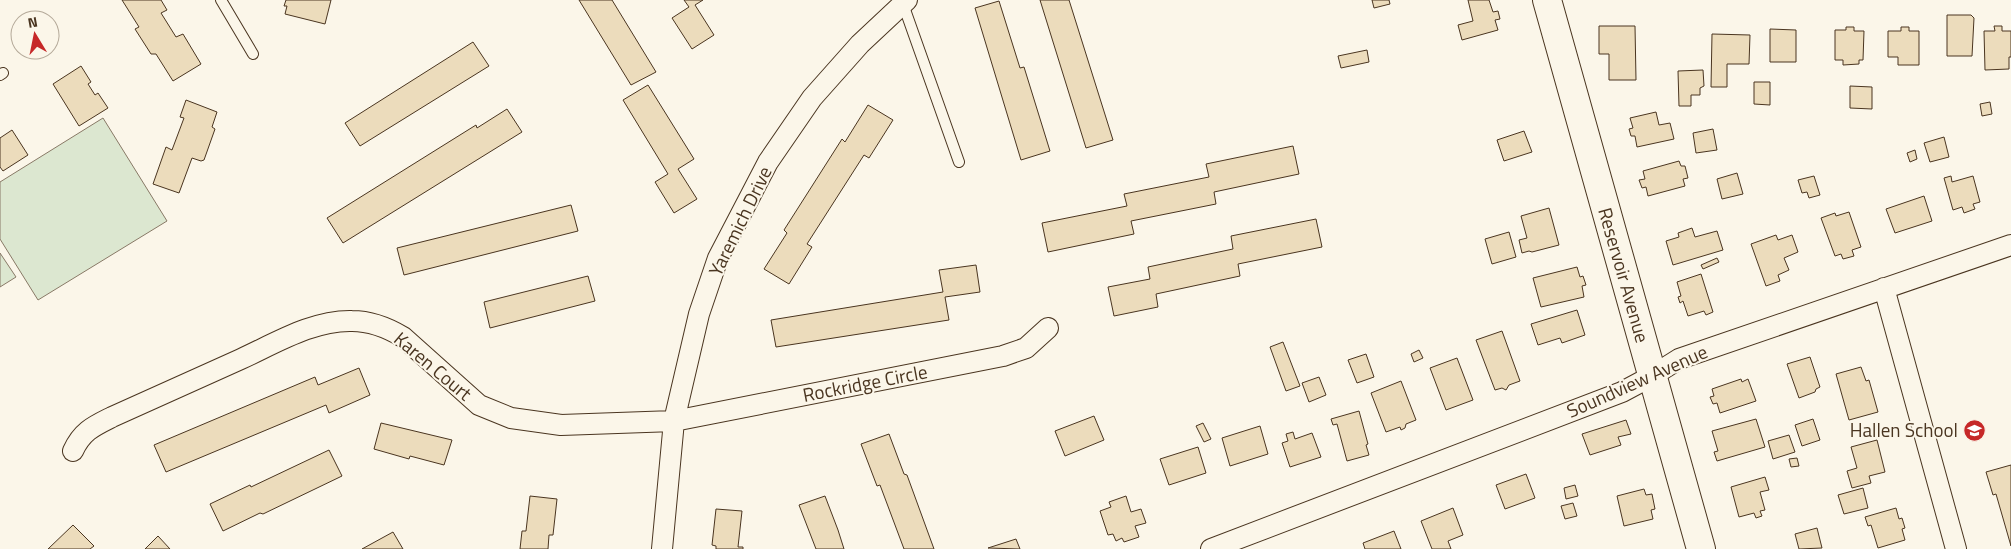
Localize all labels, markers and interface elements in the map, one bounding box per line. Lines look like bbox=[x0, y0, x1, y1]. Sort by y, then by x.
north arrow bbox=[10, 10, 60, 60]
text: N bbox=[26, 11, 39, 33]
street label: Yaremich Drive bbox=[700, 161, 779, 281]
street label: Reservoir Avenue bbox=[1591, 204, 1658, 346]
street label: Karen Court bbox=[388, 324, 479, 407]
street label: Soundview Avenue bbox=[1562, 336, 1712, 425]
street label: Rockridge Circle bbox=[800, 356, 930, 409]
place label: Hallen School bbox=[1850, 415, 1958, 444]
school or university icon: Hallen School bbox=[1962, 418, 1986, 442]

